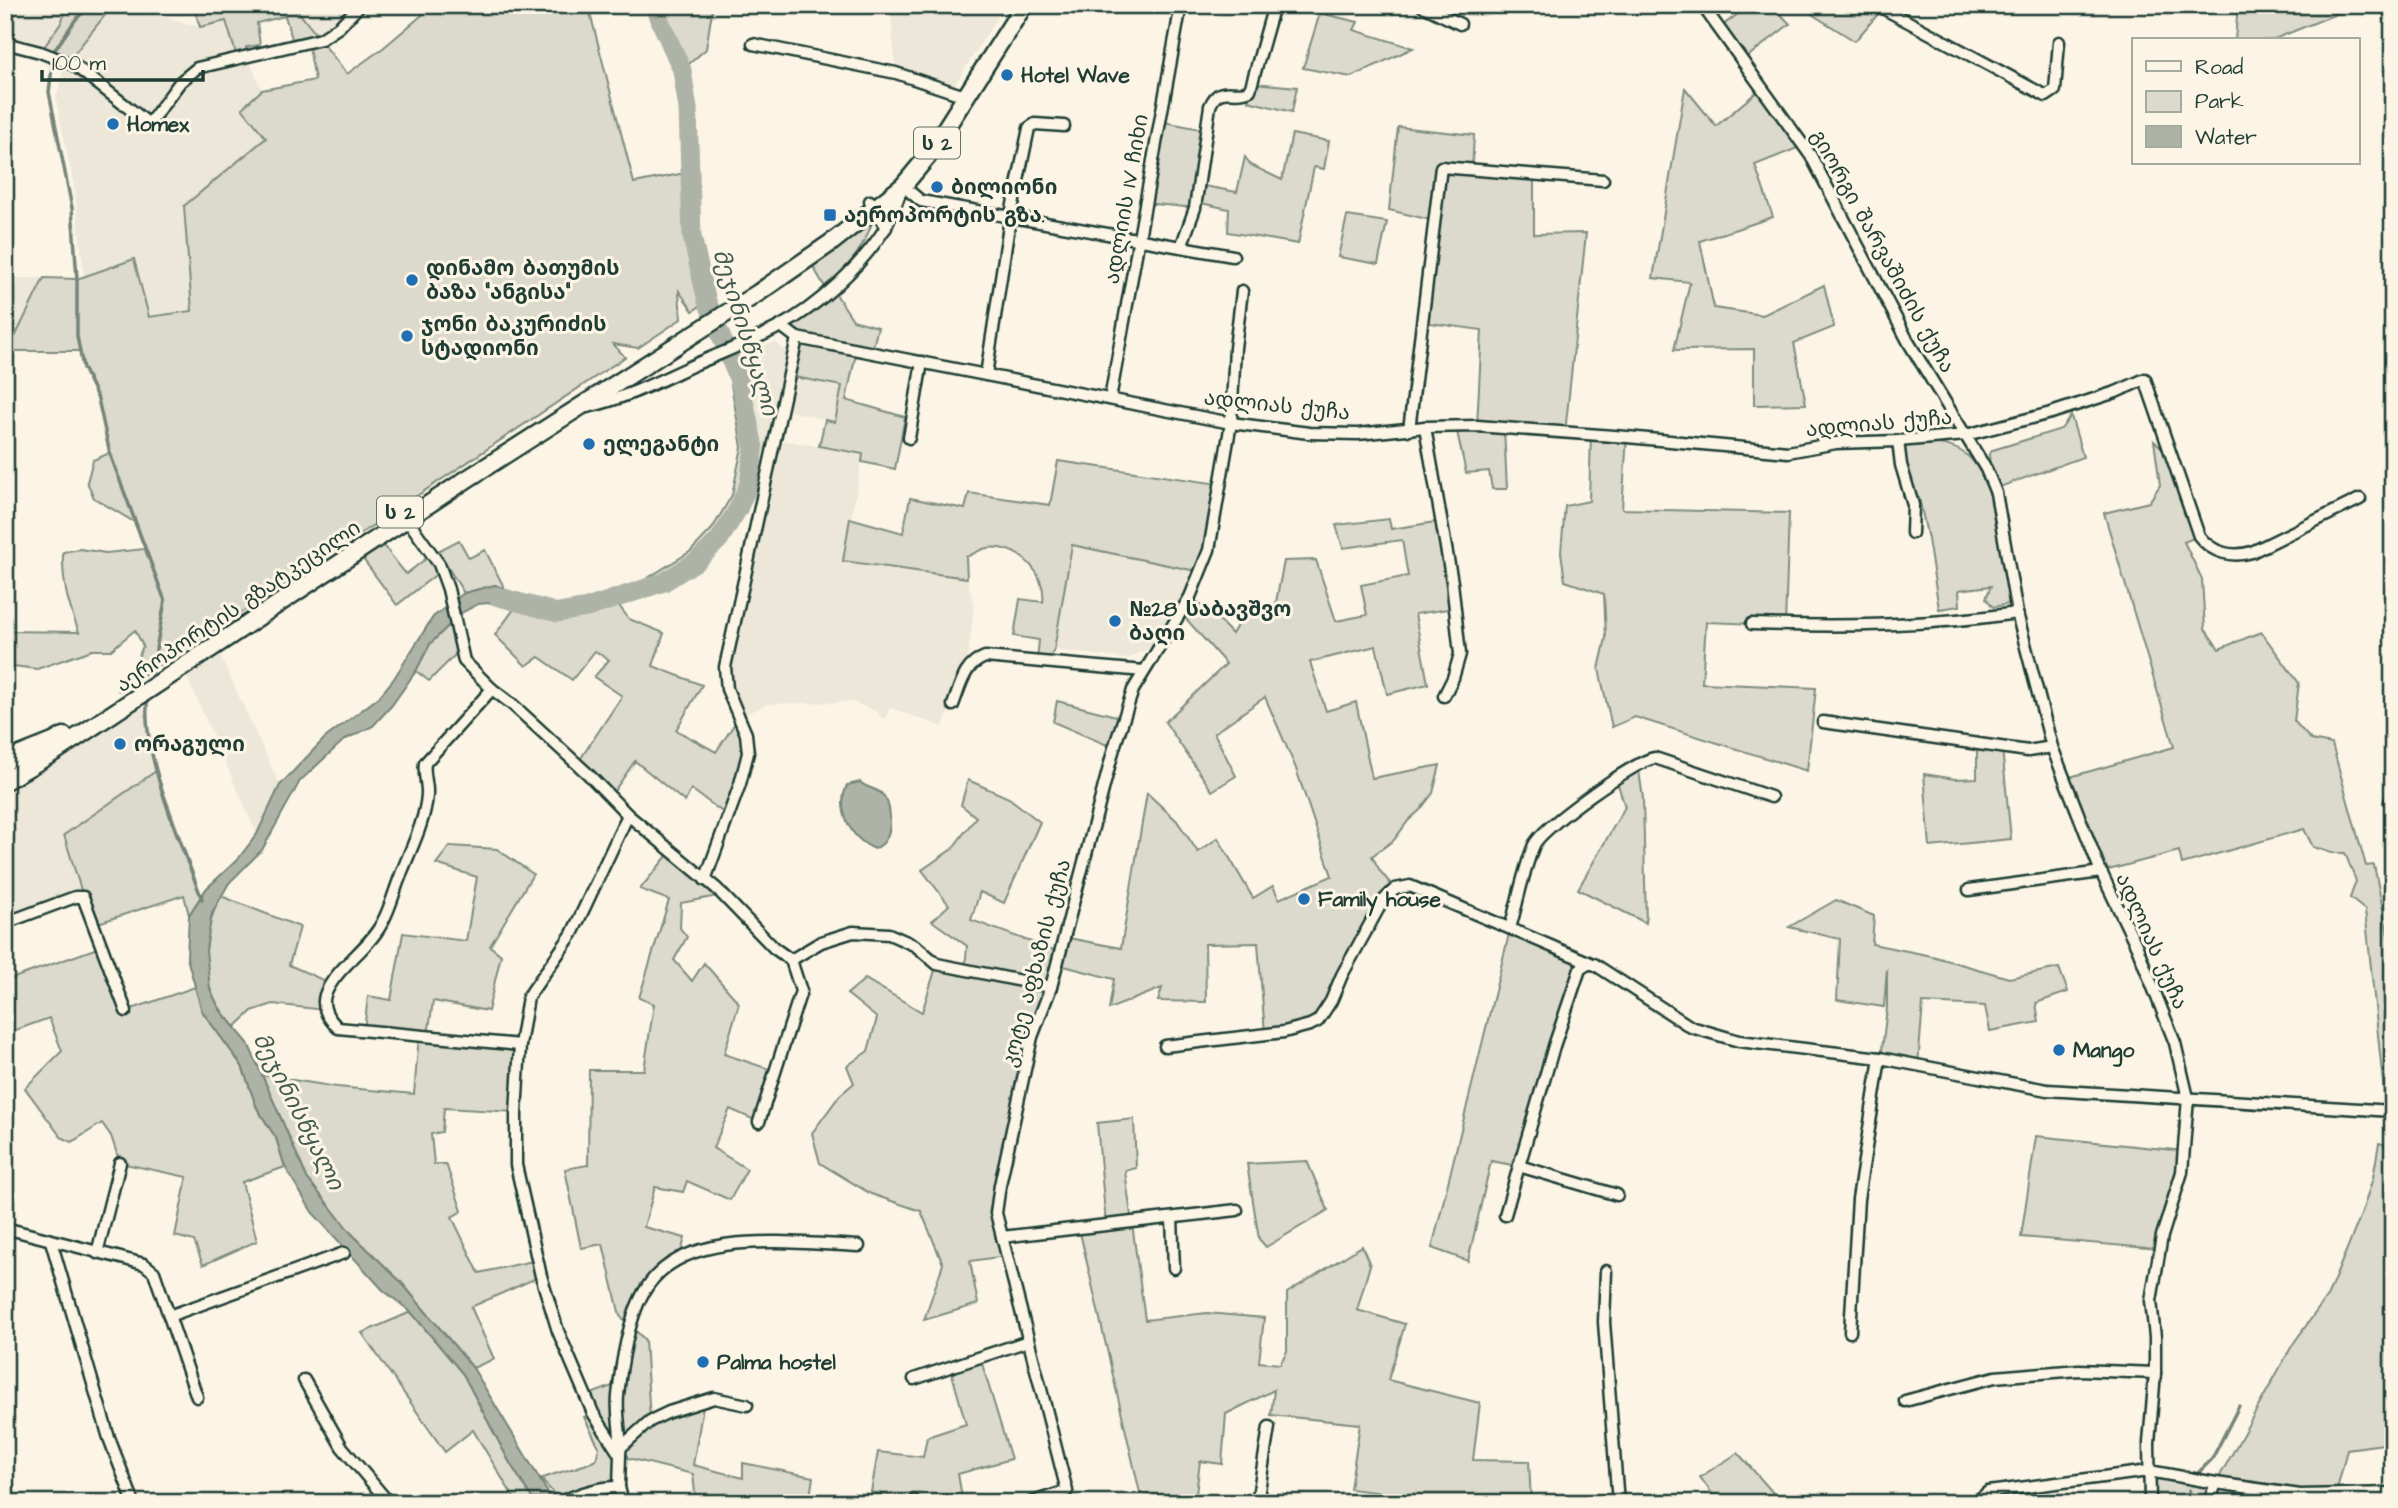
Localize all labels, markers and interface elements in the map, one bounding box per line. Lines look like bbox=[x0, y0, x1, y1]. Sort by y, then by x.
scale bar bbox=[42, 38, 203, 82]
legend bbox=[2132, 38, 2360, 164]
text: 100 m bbox=[52, 49, 107, 78]
text: Road bbox=[2195, 53, 2243, 82]
place label: Hotel Wave bbox=[1021, 61, 1130, 90]
marker: Hotel Wave bbox=[999, 67, 1015, 83]
text: Park bbox=[2195, 87, 2244, 116]
place label: Homex bbox=[127, 110, 190, 139]
street label: ადლიის IV ჩიხი bbox=[1097, 112, 1156, 286]
marker: Homex bbox=[105, 116, 121, 132]
text: Water bbox=[2195, 123, 2257, 152]
street label: გიორგი შარვაშიძის ქუჩა bbox=[1803, 124, 1962, 378]
road number: ს 2 bbox=[914, 127, 960, 158]
place label: ბილიონი bbox=[951, 173, 1057, 202]
marker: ბილიონი bbox=[929, 179, 945, 195]
place label: აეროპორტის გზა. bbox=[844, 201, 1045, 230]
marker: აეროპორტის გზა. bbox=[822, 207, 838, 223]
water label: მეჯინისწყალი bbox=[704, 245, 786, 420]
place label: დინამო ბათუმის ბაზა "ანგისა" bbox=[426, 254, 620, 307]
marker: დინამო ბათუმის ბაზა "ანგისა" bbox=[404, 272, 420, 288]
place label: ჯონი ბაკურიძის სტადიონი bbox=[421, 310, 607, 363]
marker: ჯონი ბაკურიძის სტადიონი bbox=[399, 328, 415, 344]
street label: ადლიას ქუჩა bbox=[1203, 383, 1351, 428]
street label: ადლიას ქუჩა bbox=[1805, 403, 1953, 444]
place label: ელეგანტი bbox=[603, 430, 719, 459]
marker: ელეგანტი bbox=[581, 436, 597, 452]
road number: ს 2 bbox=[377, 496, 423, 527]
street label: აეროპორტის გზატკეცილი bbox=[110, 513, 366, 699]
place label: №28 საბავშვო ბაღი bbox=[1129, 595, 1291, 648]
marker: №28 საბავშვო ბაღი bbox=[1107, 613, 1123, 629]
place label: ორაგული bbox=[134, 730, 245, 759]
marker: ორაგული bbox=[112, 736, 128, 752]
street label: კოტე აფხაზის ქუჩა bbox=[995, 856, 1078, 1070]
street label: ადლიას ქუჩა bbox=[2108, 868, 2195, 1014]
place label: Family house bbox=[1318, 885, 1441, 917]
marker: Family house bbox=[1296, 891, 1312, 907]
water label: მეჯინისწყალი bbox=[245, 1027, 352, 1196]
place label: Mango bbox=[2073, 1036, 2134, 1067]
marker: Mango bbox=[2051, 1042, 2067, 1058]
place label: Palma hostel bbox=[717, 1348, 836, 1377]
marker: Palma hostel bbox=[695, 1354, 711, 1370]

